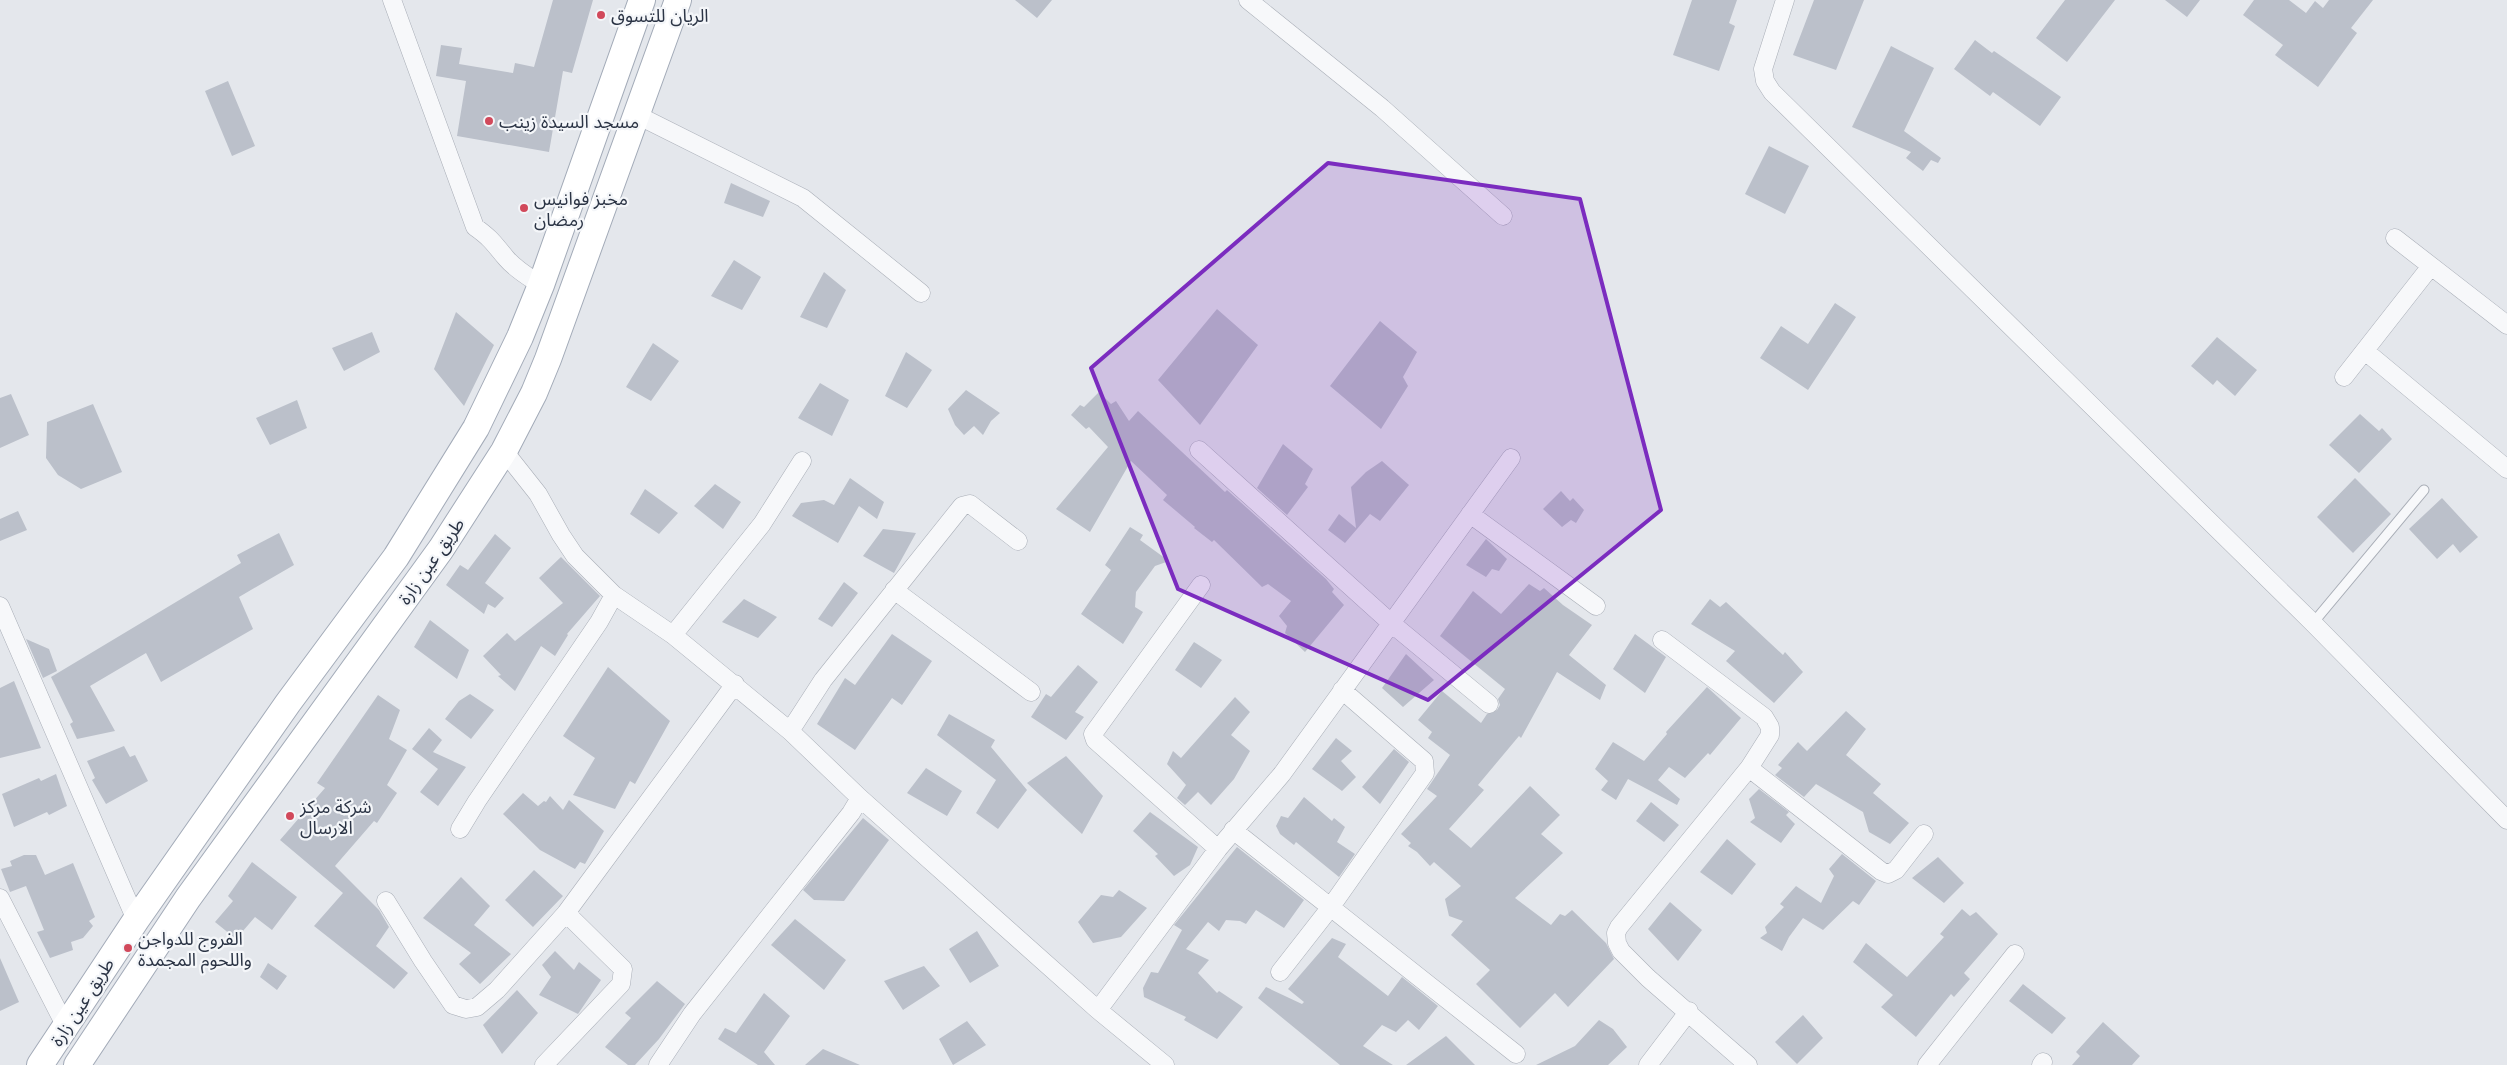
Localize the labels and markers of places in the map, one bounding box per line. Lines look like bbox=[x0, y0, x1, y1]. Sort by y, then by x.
place label: الريان للتسوق bbox=[611, 4, 709, 27]
marker: الريان للتسوق bbox=[595, 9, 607, 21]
place label: مسجد السيدة زينب bbox=[499, 110, 639, 133]
marker: مسجد السيدة زينب bbox=[483, 115, 495, 127]
place label: مخبز فوانيس رمضان bbox=[534, 187, 628, 231]
marker: مخبز فوانيس رمضان bbox=[518, 202, 530, 214]
place label: شركة مركز الارسال bbox=[299, 795, 372, 839]
marker: شركة مركز الارسال bbox=[284, 810, 296, 822]
place label: الفروج للدواجن واللحوم المجمدة bbox=[138, 927, 252, 974]
marker: الفروج للدواجن واللحوم المجمدة bbox=[122, 942, 134, 954]

